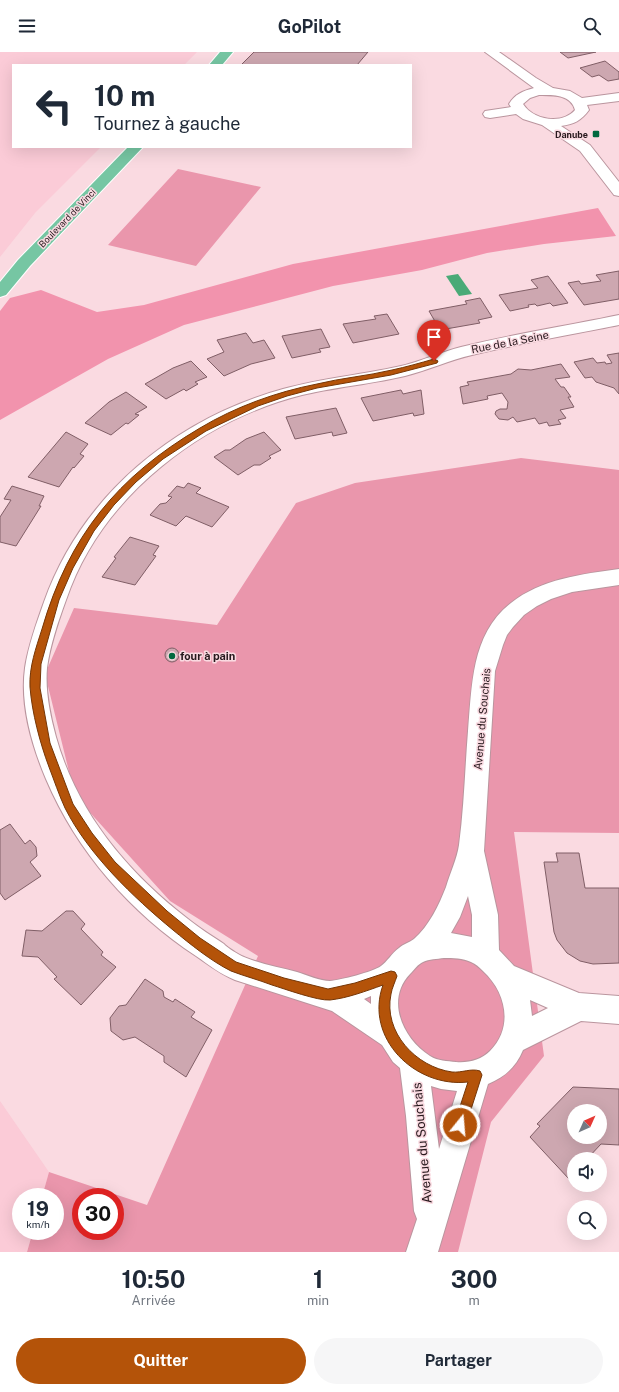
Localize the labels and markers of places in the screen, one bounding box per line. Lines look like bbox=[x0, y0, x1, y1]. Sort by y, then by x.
place label: Danube bbox=[555, 129, 588, 140]
marker: Danube bbox=[591, 129, 601, 139]
pin bbox=[417, 320, 451, 361]
place label: four à pain bbox=[180, 650, 235, 662]
marker: four à pain bbox=[167, 651, 177, 661]

